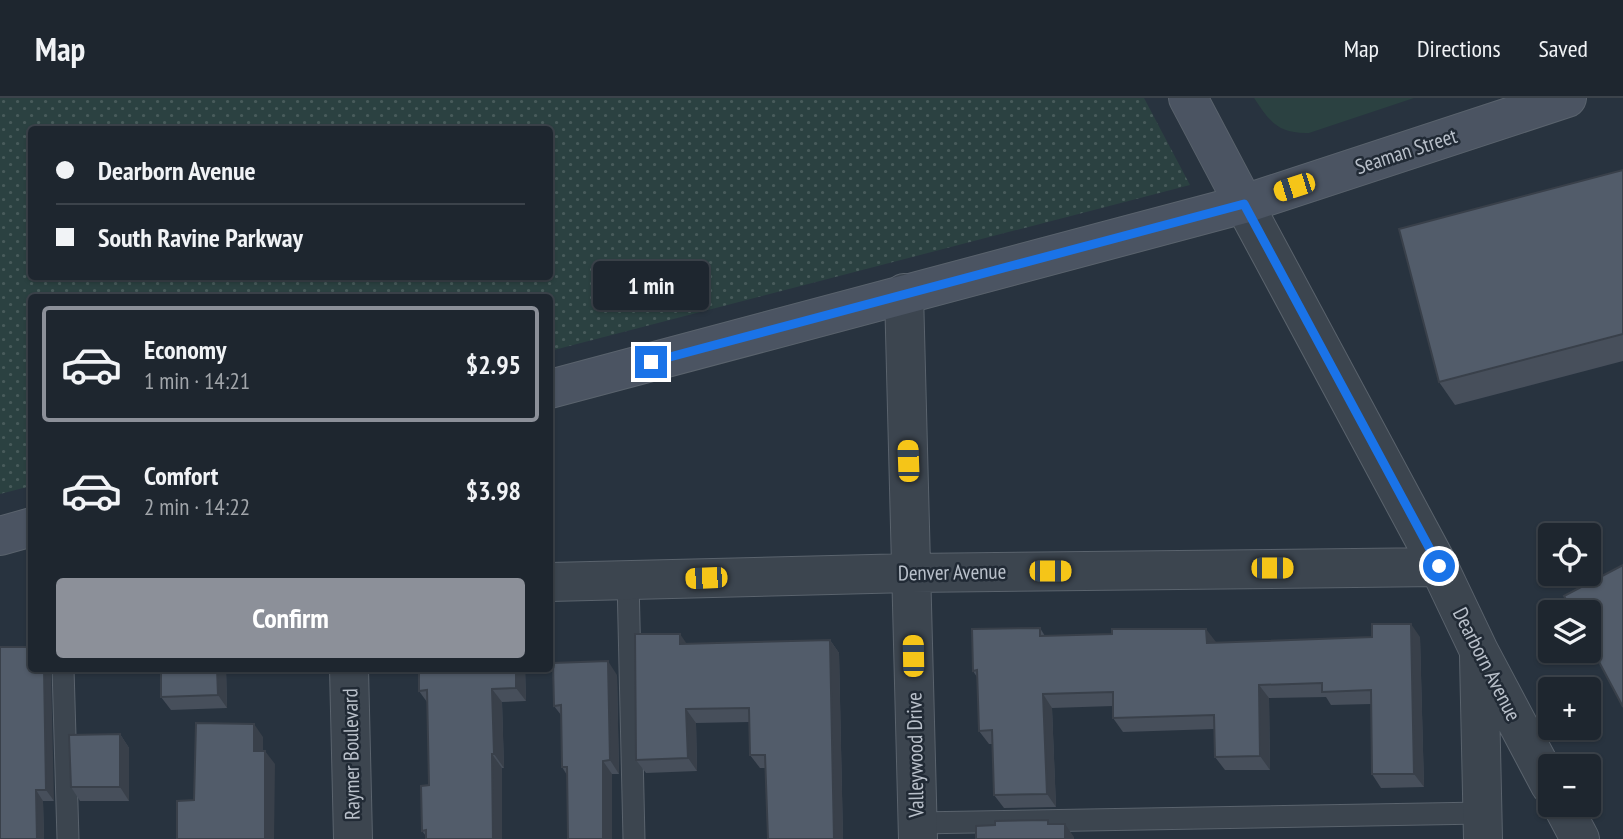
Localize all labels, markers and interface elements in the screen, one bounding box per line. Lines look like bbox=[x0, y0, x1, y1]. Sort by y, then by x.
text: Map bbox=[35, 27, 85, 70]
text: Map bbox=[1344, 33, 1379, 64]
text: Directions bbox=[1417, 33, 1501, 64]
text: Saved bbox=[1539, 33, 1588, 64]
street label: Seaman Street bbox=[1352, 122, 1460, 180]
text: Dearborn Avenue bbox=[98, 154, 256, 187]
car bbox=[1271, 171, 1318, 203]
text: South Ravine Parkway bbox=[98, 221, 303, 254]
callout: 1 min bbox=[593, 260, 709, 310]
text: 1 min bbox=[628, 271, 674, 300]
icon: car bbox=[60, 333, 123, 396]
text: Economy bbox=[144, 333, 226, 366]
route end bbox=[635, 346, 667, 378]
text: $2.95 bbox=[466, 348, 521, 381]
text: 1 min · 14:21 bbox=[144, 366, 250, 395]
car bbox=[897, 440, 920, 482]
icon: car bbox=[60, 459, 123, 522]
text: Comfort bbox=[144, 459, 218, 492]
text: $3.98 bbox=[466, 474, 521, 507]
text: 2 min · 14:22 bbox=[144, 492, 250, 521]
map controls bbox=[1538, 523, 1601, 817]
button: locate bbox=[1538, 523, 1601, 586]
route start bbox=[1423, 550, 1455, 582]
street label: Denver Avenue bbox=[898, 558, 1006, 586]
car bbox=[1252, 558, 1294, 579]
car bbox=[1030, 561, 1072, 582]
car bbox=[685, 567, 728, 589]
button: Confirm bbox=[56, 578, 525, 658]
button: layers bbox=[1538, 600, 1601, 663]
street label: Dearborn Avenue bbox=[1447, 603, 1527, 725]
car bbox=[903, 635, 924, 677]
button: + bbox=[1538, 677, 1601, 740]
street label: Raymer Boulevard bbox=[336, 688, 366, 820]
street label: Valleywood Drive bbox=[900, 692, 930, 819]
button: − bbox=[1538, 754, 1601, 817]

